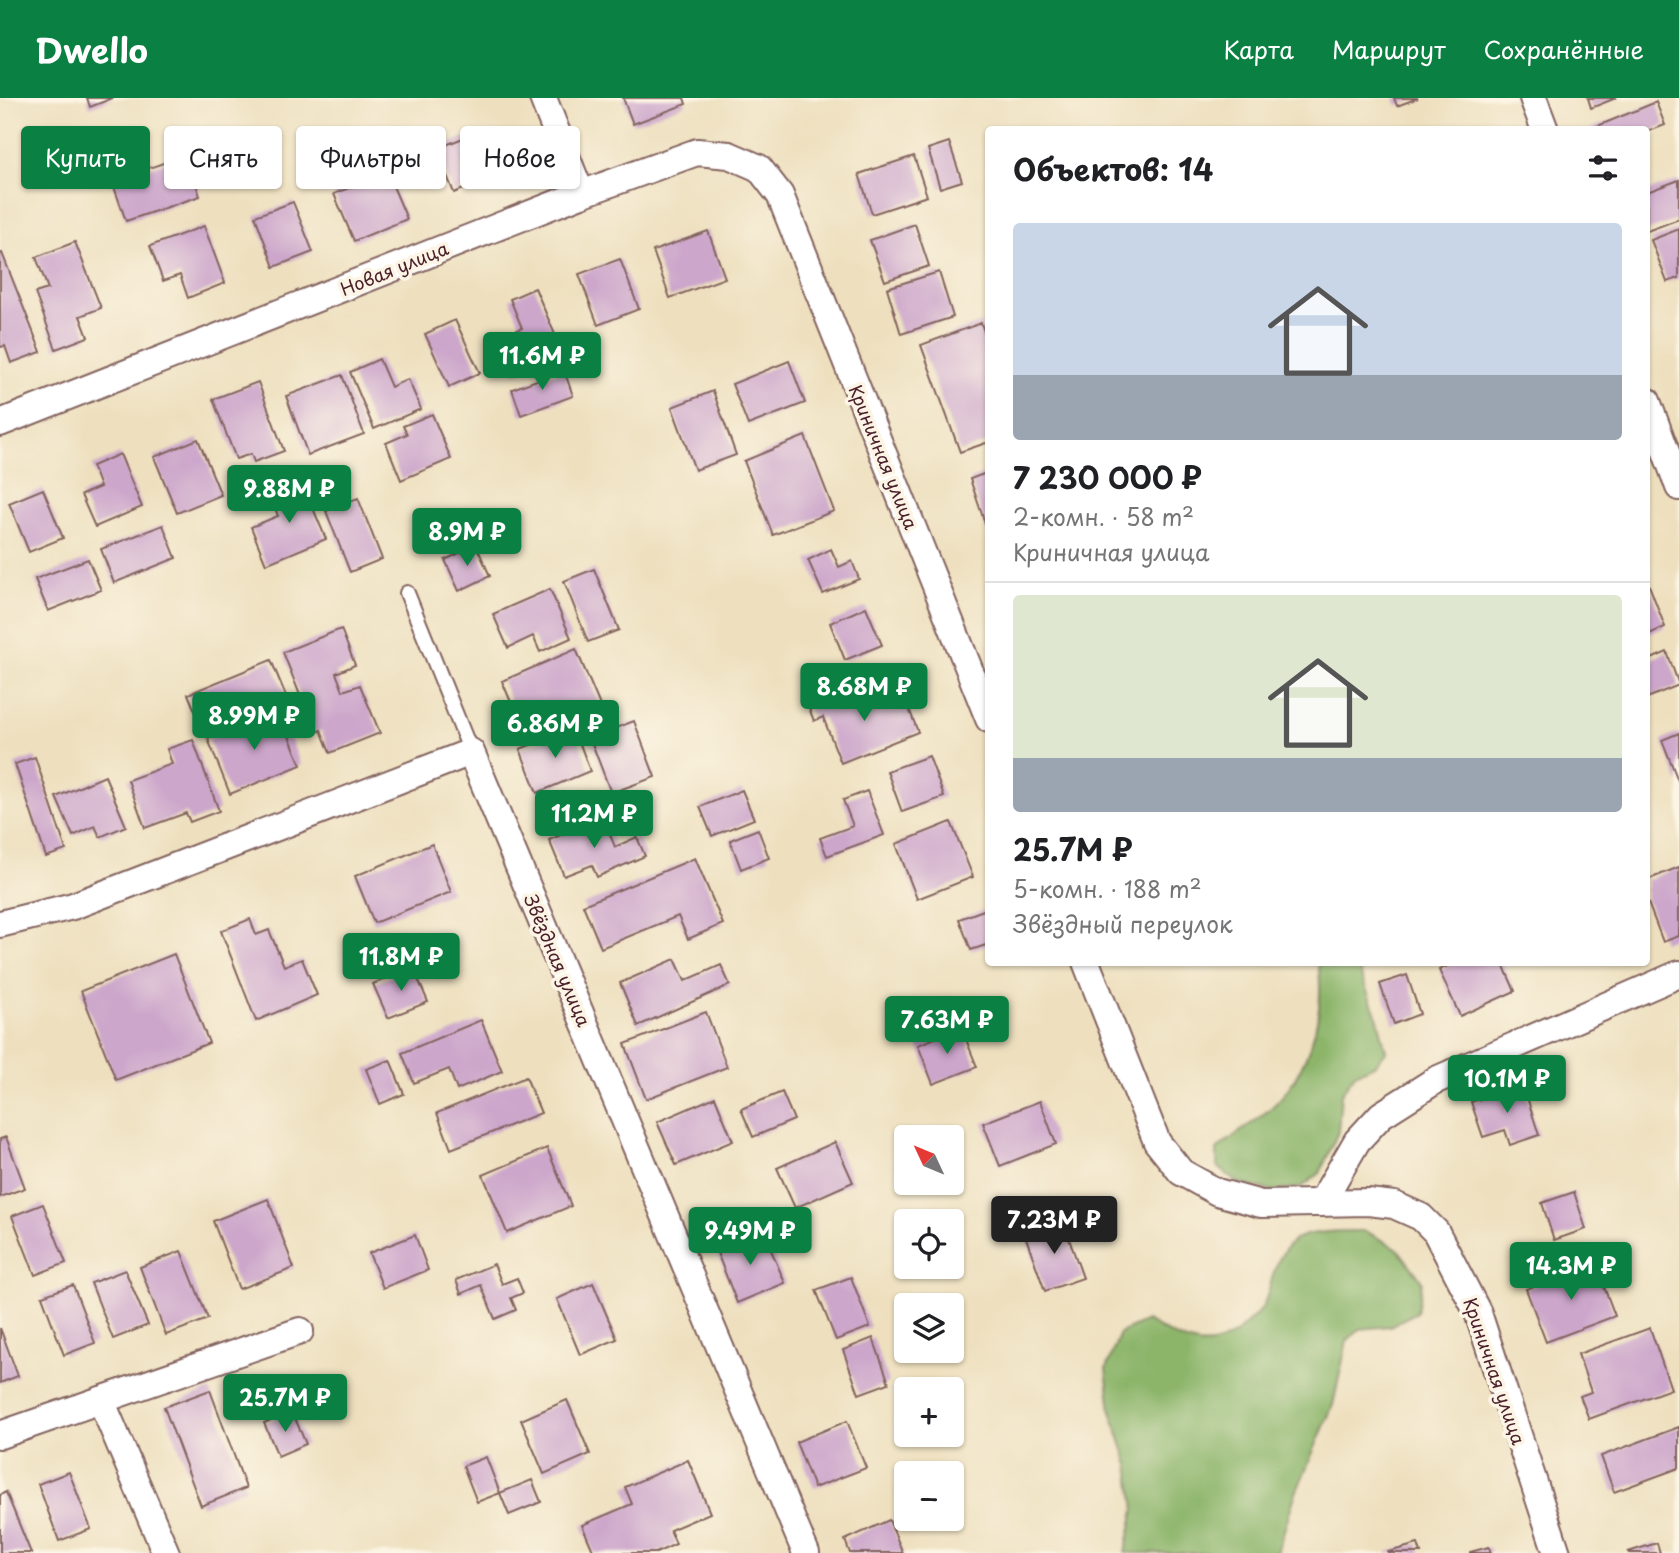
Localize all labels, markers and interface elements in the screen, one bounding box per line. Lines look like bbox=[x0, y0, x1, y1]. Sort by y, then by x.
text: Dwello bbox=[35, 24, 148, 74]
text: Карта bbox=[1223, 31, 1294, 67]
text: Маршрут bbox=[1332, 31, 1446, 67]
text: Сохранённые bbox=[1484, 31, 1644, 67]
chip: Купить bbox=[21, 126, 150, 189]
chip: Снять bbox=[164, 126, 282, 189]
chip: Фильтры bbox=[296, 126, 446, 189]
chip: Новое bbox=[460, 126, 580, 189]
text: Объектов: 14 bbox=[1013, 146, 1213, 191]
icon: filters bbox=[1584, 149, 1622, 187]
street label: Новая улица bbox=[336, 234, 453, 302]
icon: home bbox=[1255, 268, 1381, 394]
pin: 11.6M ₽ bbox=[477, 332, 607, 392]
text: 11.6M ₽ bbox=[499, 337, 585, 372]
street label: Криничная улица bbox=[843, 381, 926, 534]
text: 7 230 000 ₽ bbox=[1013, 454, 1202, 499]
pin: 9.88M ₽ bbox=[224, 466, 354, 525]
text: 9.88M ₽ bbox=[243, 470, 335, 505]
text: 2-комн. · 58 m² bbox=[1013, 499, 1194, 534]
pin: 8.9M ₽ bbox=[410, 508, 524, 568]
text: 8.9M ₽ bbox=[428, 513, 506, 548]
text: Криничная улица bbox=[1013, 534, 1210, 569]
icon: home bbox=[1255, 640, 1381, 766]
pin: 8.68M ₽ bbox=[799, 664, 929, 723]
text: 8.68M ₽ bbox=[816, 668, 912, 703]
pin: 8.99M ₽ bbox=[189, 692, 319, 752]
text: 8.99M ₽ bbox=[208, 697, 300, 732]
pin: 6.86M ₽ bbox=[490, 700, 620, 760]
text: 6.86M ₽ bbox=[507, 705, 603, 740]
pin: 11.2M ₽ bbox=[529, 790, 659, 850]
text: 11.2M ₽ bbox=[551, 795, 637, 830]
text: 25.7M ₽ bbox=[1013, 826, 1133, 871]
text: 5-комн. · 188 m² bbox=[1013, 871, 1202, 906]
street label: Звёздная улица bbox=[518, 889, 598, 1031]
text: Звёздный переулок bbox=[1013, 906, 1233, 941]
pin: 11.8M ₽ bbox=[336, 934, 466, 993]
text: 11.8M ₽ bbox=[359, 938, 443, 973]
pin: 7.63M ₽ bbox=[882, 996, 1012, 1056]
text: 7.63M ₽ bbox=[901, 1001, 993, 1036]
pin: 10.1M ₽ bbox=[1442, 1056, 1572, 1115]
text: 10.1M ₽ bbox=[1464, 1060, 1550, 1095]
north arrow bbox=[894, 1125, 964, 1195]
map controls bbox=[894, 1125, 964, 1531]
pin: 7.23M ₽ bbox=[989, 1196, 1119, 1256]
text: 7.23M ₽ bbox=[1007, 1201, 1101, 1236]
pin: 9.49M ₽ bbox=[685, 1208, 815, 1267]
button: locate bbox=[894, 1209, 964, 1279]
text: 9.49M ₽ bbox=[705, 1212, 795, 1247]
pin: 14.3M ₽ bbox=[1506, 1242, 1636, 1302]
text: 14.3M ₽ bbox=[1526, 1247, 1616, 1282]
button: layers bbox=[894, 1293, 964, 1363]
street label: Криничная улица bbox=[1457, 1294, 1533, 1449]
pin: 25.7M ₽ bbox=[220, 1374, 350, 1434]
button: + bbox=[894, 1377, 964, 1447]
text: 25.7M ₽ bbox=[239, 1379, 331, 1414]
button: − bbox=[894, 1461, 964, 1531]

